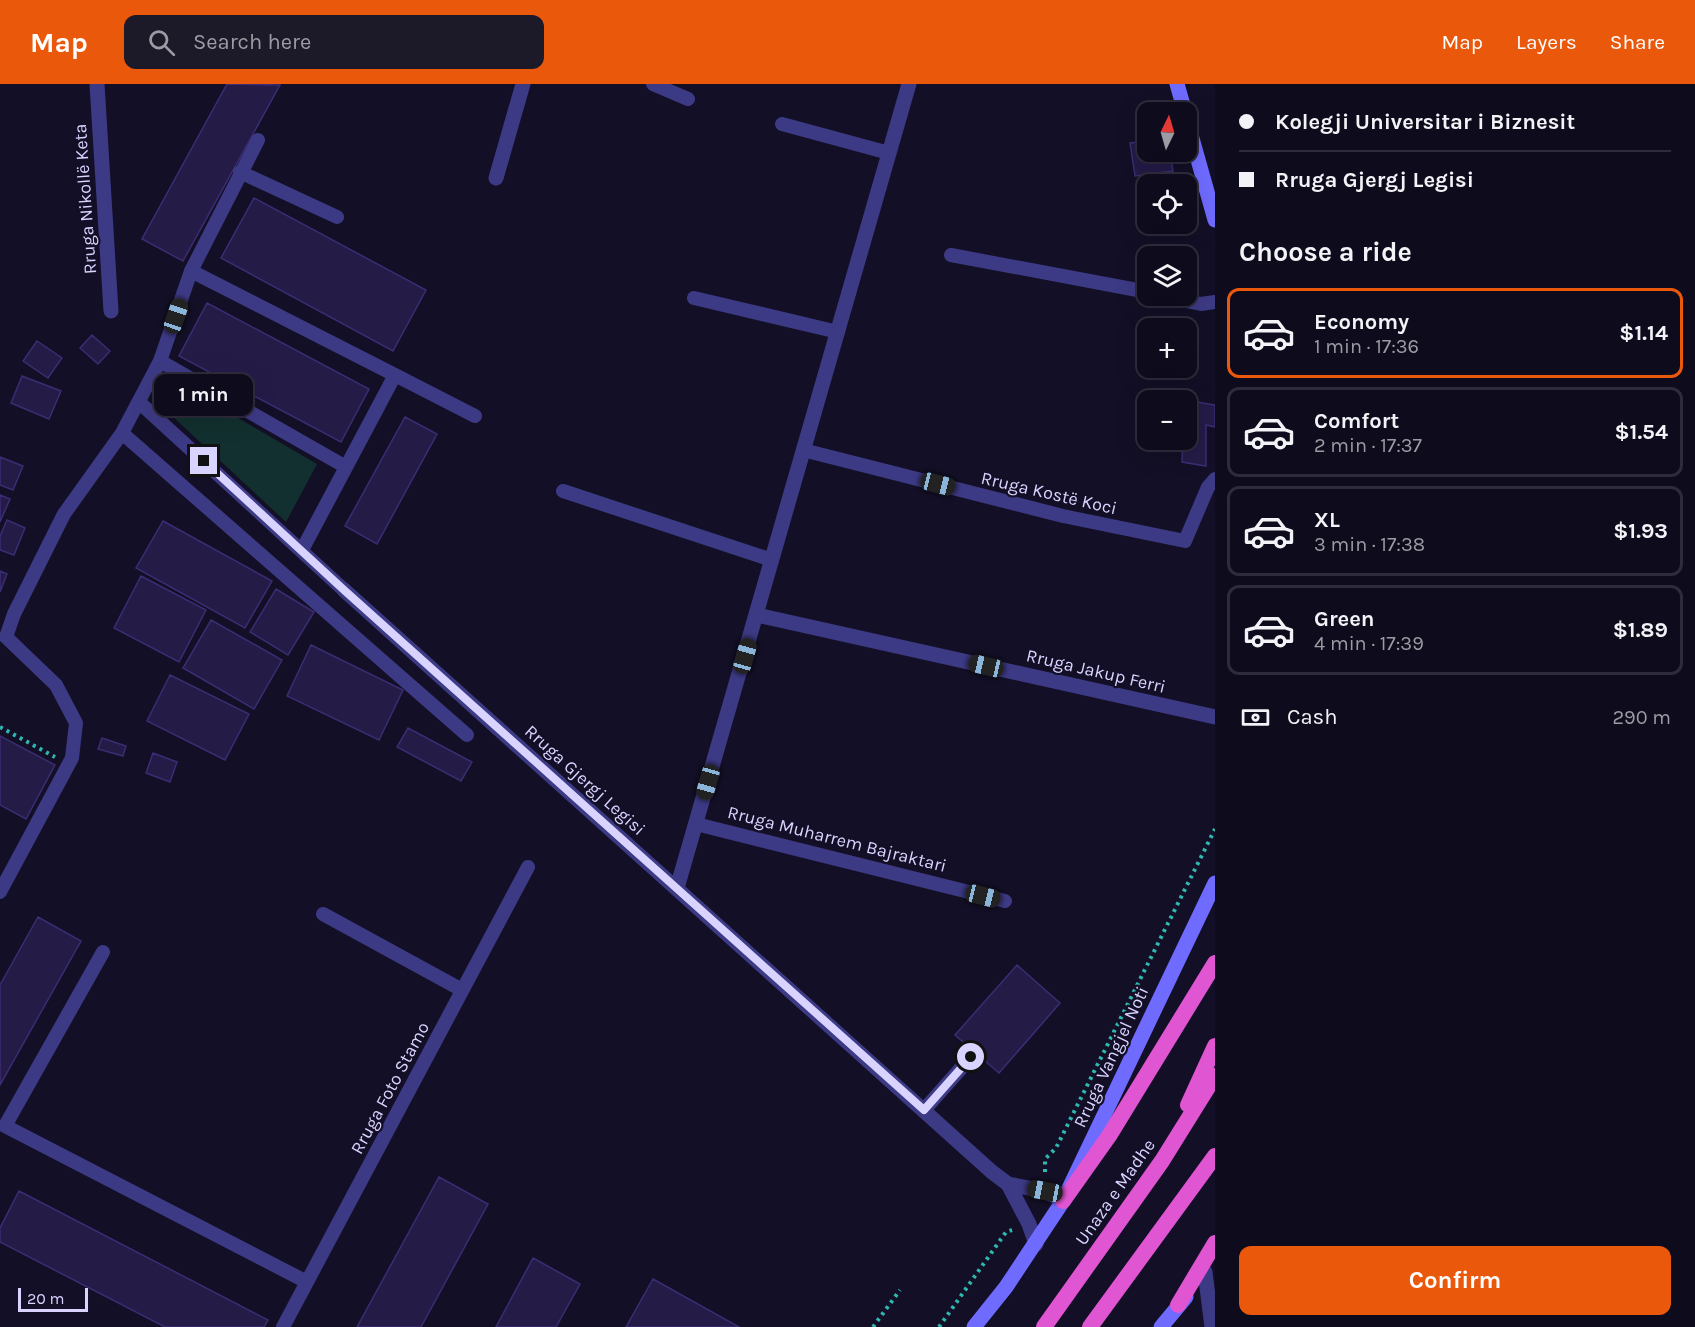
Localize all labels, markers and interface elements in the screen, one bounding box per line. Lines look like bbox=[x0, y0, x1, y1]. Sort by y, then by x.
search box bbox=[124, 15, 544, 69]
text: Map bbox=[30, 26, 88, 59]
icon: search bbox=[145, 26, 178, 59]
text: Search here bbox=[193, 29, 311, 55]
text: Map bbox=[1441, 30, 1483, 54]
text: Layers bbox=[1516, 30, 1577, 54]
text: Share bbox=[1610, 30, 1665, 54]
north arrow bbox=[1137, 102, 1197, 162]
map controls bbox=[1137, 102, 1197, 450]
text: Kolegji Universitar i Biznesit bbox=[1275, 109, 1575, 135]
street label: Rruga Nikollë Keta bbox=[69, 123, 101, 275]
text: Rruga Gjergj Legisi bbox=[1275, 167, 1474, 193]
button: locate bbox=[1137, 174, 1197, 234]
text: Choose a ride bbox=[1239, 236, 1412, 268]
button: layers bbox=[1137, 246, 1197, 306]
car bbox=[162, 296, 190, 336]
icon: car bbox=[1242, 306, 1296, 360]
text: Economy bbox=[1314, 309, 1409, 335]
button: + bbox=[1137, 318, 1197, 378]
text: $1.14 bbox=[1619, 320, 1668, 346]
text: 1 min · 17:36 bbox=[1314, 335, 1419, 358]
callout: 1 min bbox=[154, 374, 254, 416]
text: 1 min bbox=[178, 383, 229, 406]
button: − bbox=[1137, 390, 1197, 450]
icon: car bbox=[1242, 405, 1296, 459]
text: Comfort bbox=[1314, 408, 1399, 434]
text: $1.54 bbox=[1614, 419, 1668, 445]
text: 2 min · 17:37 bbox=[1314, 434, 1422, 457]
route end bbox=[190, 447, 217, 474]
street label: Rruga Kostë Koci bbox=[979, 467, 1119, 519]
car bbox=[918, 471, 958, 497]
icon: car bbox=[1242, 504, 1296, 558]
text: XL bbox=[1314, 507, 1340, 533]
text: $1.93 bbox=[1613, 518, 1668, 544]
text: 3 min · 17:38 bbox=[1314, 533, 1425, 556]
icon: car bbox=[1242, 603, 1296, 657]
text: Green bbox=[1314, 606, 1375, 632]
text: $1.89 bbox=[1613, 617, 1668, 643]
text: 4 min · 17:39 bbox=[1314, 632, 1424, 655]
car bbox=[731, 636, 759, 676]
street label: Rruga Jakup Ferri bbox=[1024, 644, 1168, 698]
car bbox=[966, 653, 1006, 679]
icon: cash bbox=[1239, 701, 1272, 734]
text: Cash bbox=[1287, 704, 1337, 730]
text: 290 m bbox=[1612, 706, 1671, 729]
street label: Rruga Gjergj Legisi bbox=[520, 720, 650, 840]
car bbox=[694, 762, 722, 802]
street label: Rruga Muharrem Bajraktari bbox=[725, 801, 949, 877]
car bbox=[963, 883, 1003, 909]
street label: Rruga Vangjel Noti bbox=[1069, 983, 1153, 1131]
street label: Rruga Foto Stamo bbox=[346, 1018, 434, 1158]
route start bbox=[957, 1043, 984, 1070]
street label: Unaza e Madhe bbox=[1070, 1135, 1160, 1249]
car bbox=[1026, 1179, 1064, 1203]
button: Confirm bbox=[1239, 1246, 1671, 1315]
scale bar bbox=[18, 1285, 88, 1312]
text: 20 m bbox=[27, 1289, 65, 1308]

